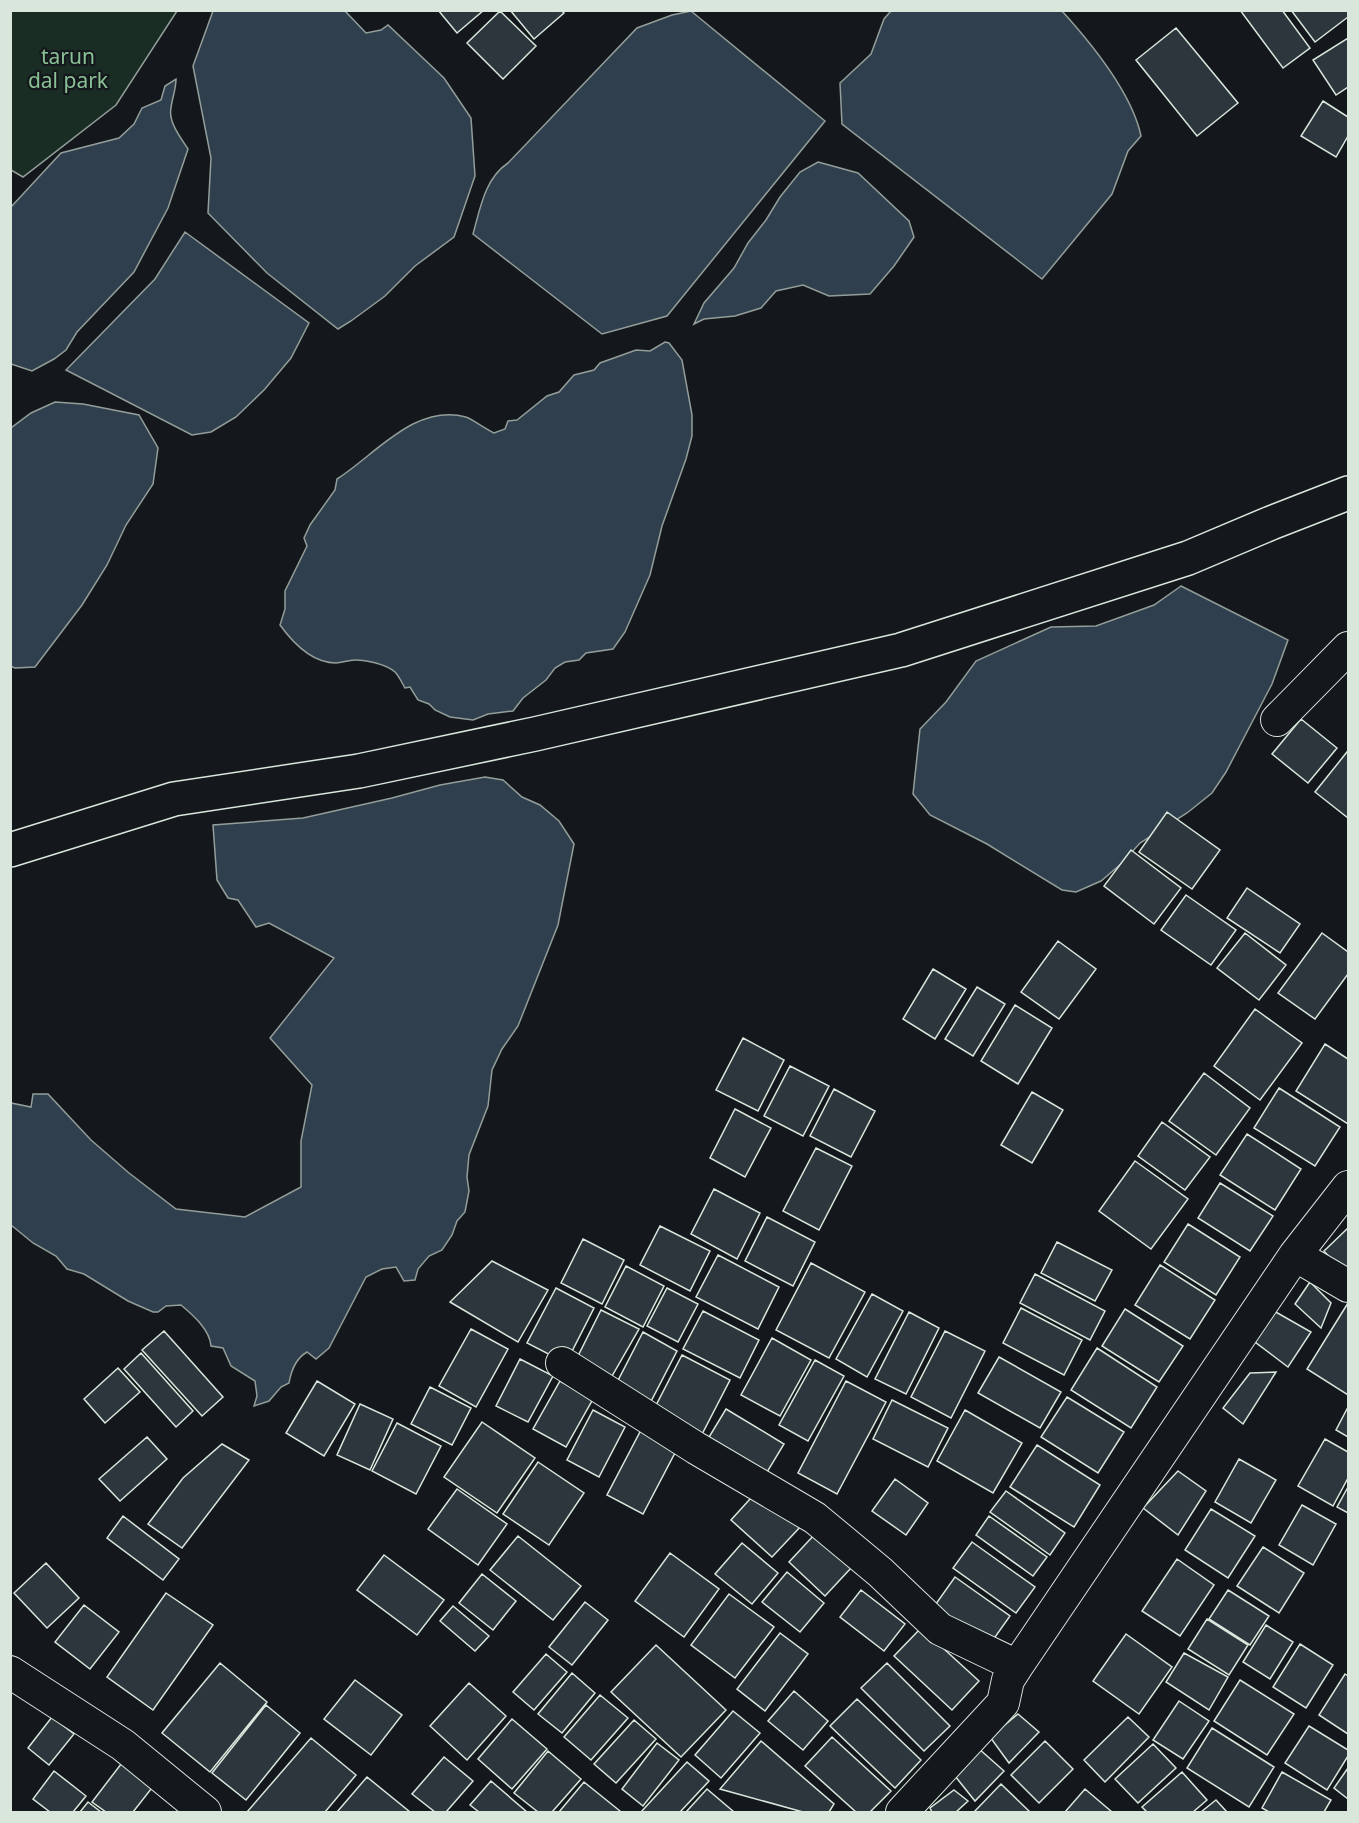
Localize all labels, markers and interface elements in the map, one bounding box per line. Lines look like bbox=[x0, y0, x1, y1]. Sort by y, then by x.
park label: tarun dal park bbox=[28, 42, 109, 94]

